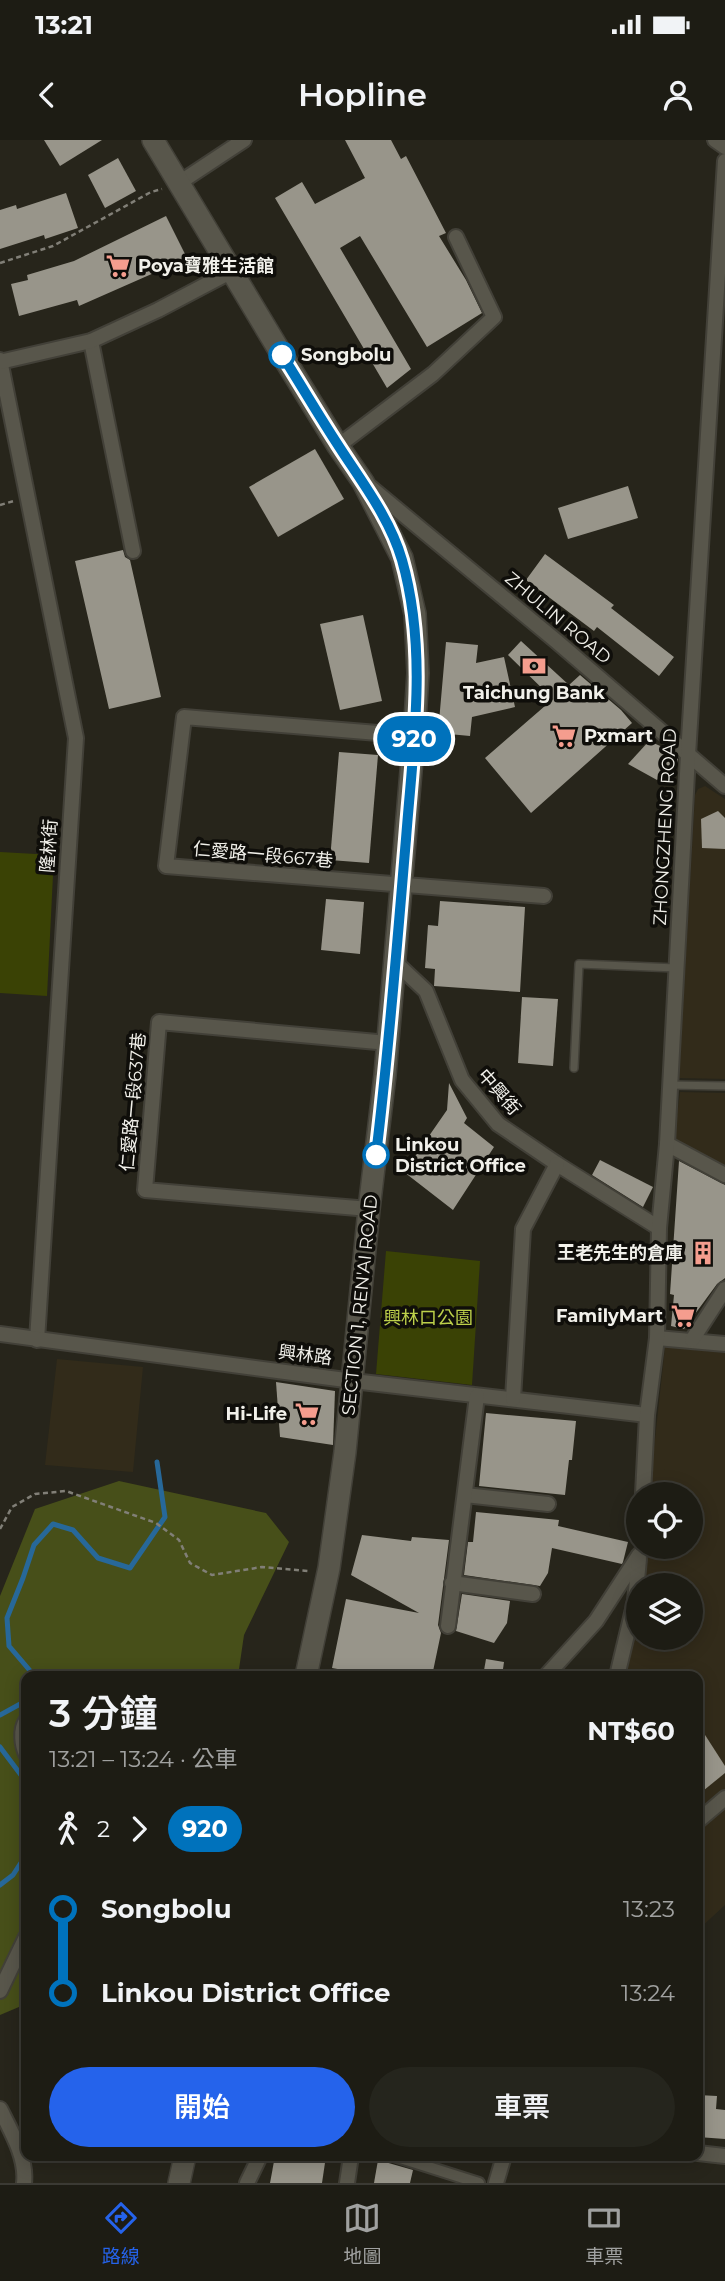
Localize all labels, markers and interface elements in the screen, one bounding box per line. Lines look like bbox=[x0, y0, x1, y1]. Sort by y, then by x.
text: 13:21 bbox=[35, 9, 93, 41]
text: Hopline bbox=[298, 75, 427, 114]
icon: back bbox=[28, 76, 66, 114]
icon: person bbox=[659, 76, 697, 114]
supermarket icon: Poya寶雅生活館 bbox=[104, 252, 132, 280]
place label: Poya寶雅生活館 bbox=[138, 255, 274, 277]
marker: Songbolu bbox=[269, 342, 295, 368]
place label: Songbolu bbox=[301, 344, 391, 366]
street label: ZHULIN ROAD bbox=[500, 567, 616, 669]
bank icon: Taichung Bank bbox=[520, 652, 548, 680]
place label: Taichung Bank bbox=[463, 682, 605, 704]
line badge: 920 bbox=[374, 716, 454, 762]
supermarket icon: Pxmart bbox=[550, 722, 578, 750]
text: 920 bbox=[391, 724, 437, 753]
place label: Pxmart bbox=[584, 725, 653, 747]
street label: ZHONGZHENG ROAD bbox=[649, 728, 681, 926]
street label: 隆林街 bbox=[36, 818, 62, 874]
street label: 仁愛路一段667巷 bbox=[192, 838, 334, 872]
street label: 仁愛路一段637巷 bbox=[116, 1032, 150, 1172]
street label: 中興街 bbox=[473, 1064, 525, 1120]
place label: Linkou District Office bbox=[395, 1134, 526, 1177]
marker: Linkou District Office bbox=[363, 1142, 389, 1168]
street label: SECTION 1, REN'AI ROAD bbox=[337, 1193, 383, 1417]
building icon: 王老先生的倉庫 bbox=[689, 1239, 717, 1267]
place label: 王老先生的倉庫 bbox=[557, 1242, 683, 1264]
supermarket icon: FamilyMart bbox=[669, 1302, 697, 1330]
place label: FamilyMart bbox=[556, 1305, 663, 1327]
park label: 興林口公園 bbox=[383, 1307, 473, 1329]
street label: 興林路 bbox=[277, 1341, 333, 1369]
supermarket icon: Hi-Life bbox=[293, 1400, 321, 1428]
place label: Hi-Life bbox=[226, 1403, 287, 1425]
map controls bbox=[626, 1482, 703, 1650]
button: locate bbox=[626, 1482, 703, 1559]
button: layers bbox=[626, 1573, 703, 1650]
text: 3 分鐘 bbox=[49, 1690, 158, 1737]
text: NT$60 bbox=[587, 1715, 675, 1747]
text: 13:21 – 13:24 · 公車 bbox=[49, 1745, 238, 1773]
icon: walk bbox=[49, 1810, 87, 1848]
icon: forward bbox=[120, 1810, 158, 1848]
text: 920 bbox=[182, 1814, 228, 1843]
text: 2 bbox=[97, 1815, 110, 1843]
text: Songbolu bbox=[101, 1893, 232, 1925]
text: 13:23 bbox=[623, 1895, 675, 1923]
text: Linkou District Office bbox=[101, 1977, 390, 2009]
text: 13:24 bbox=[621, 1979, 675, 2007]
button: 開始 bbox=[49, 2067, 355, 2147]
button: 車票 bbox=[369, 2067, 675, 2147]
tab: 路線 bbox=[102, 2199, 140, 2268]
tab: 地圖 bbox=[343, 2199, 381, 2268]
tab: 車票 bbox=[585, 2199, 623, 2268]

